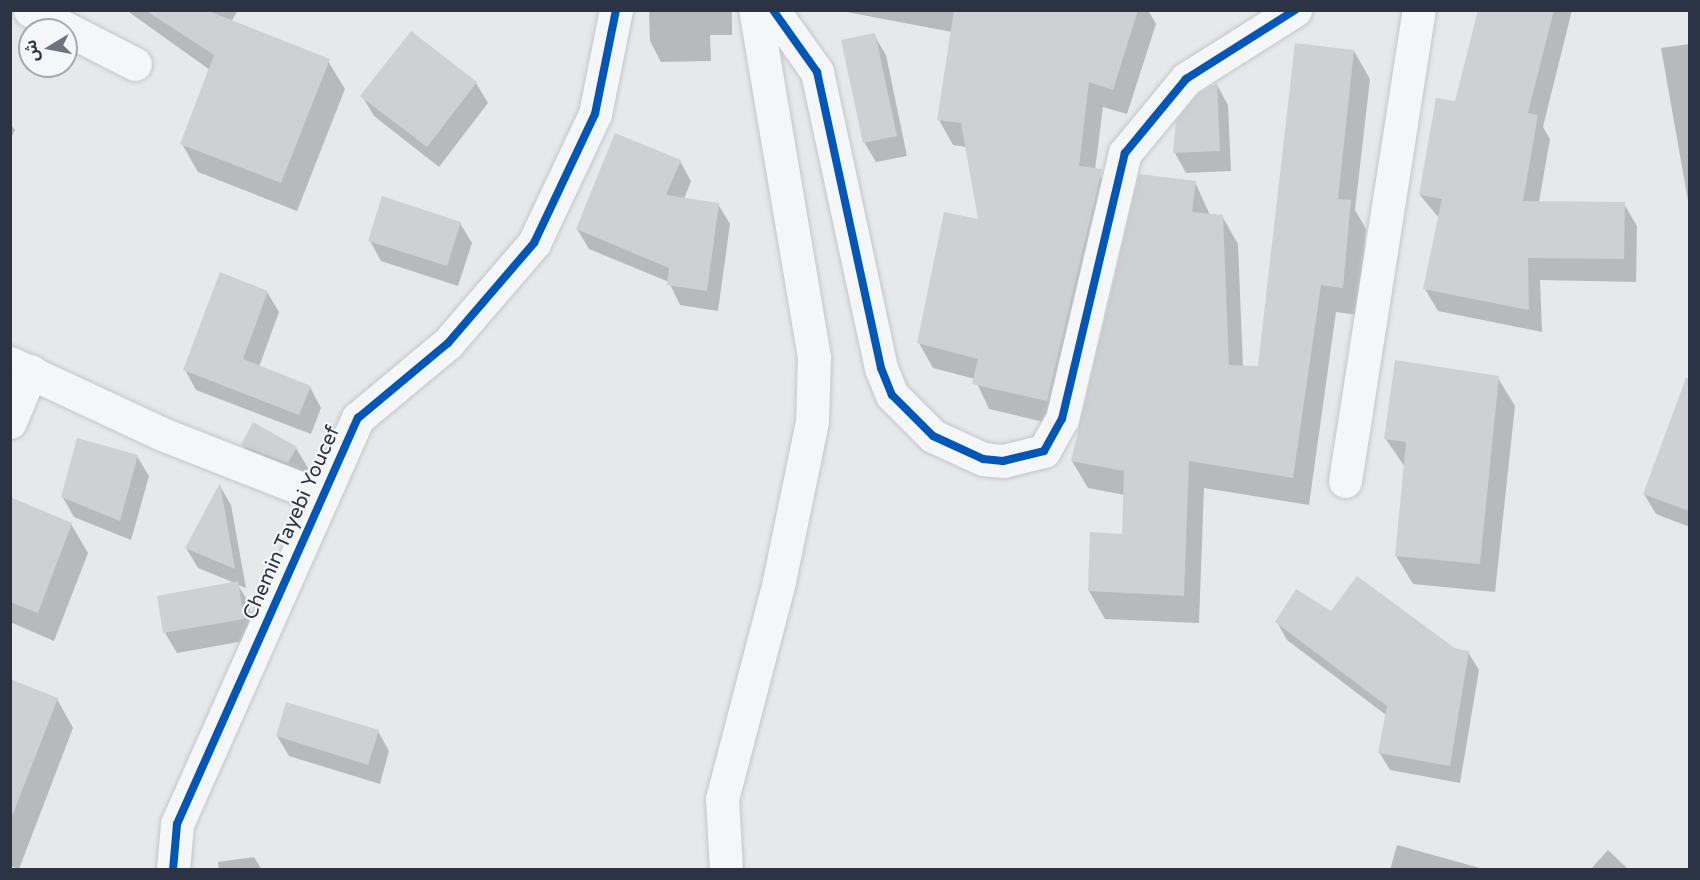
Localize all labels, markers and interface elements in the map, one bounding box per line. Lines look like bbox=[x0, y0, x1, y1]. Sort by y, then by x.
north arrow bbox=[18, 18, 78, 78]
text: ش bbox=[20, 38, 44, 63]
street label: Chemin Tayebi Youcef bbox=[238, 422, 346, 624]

